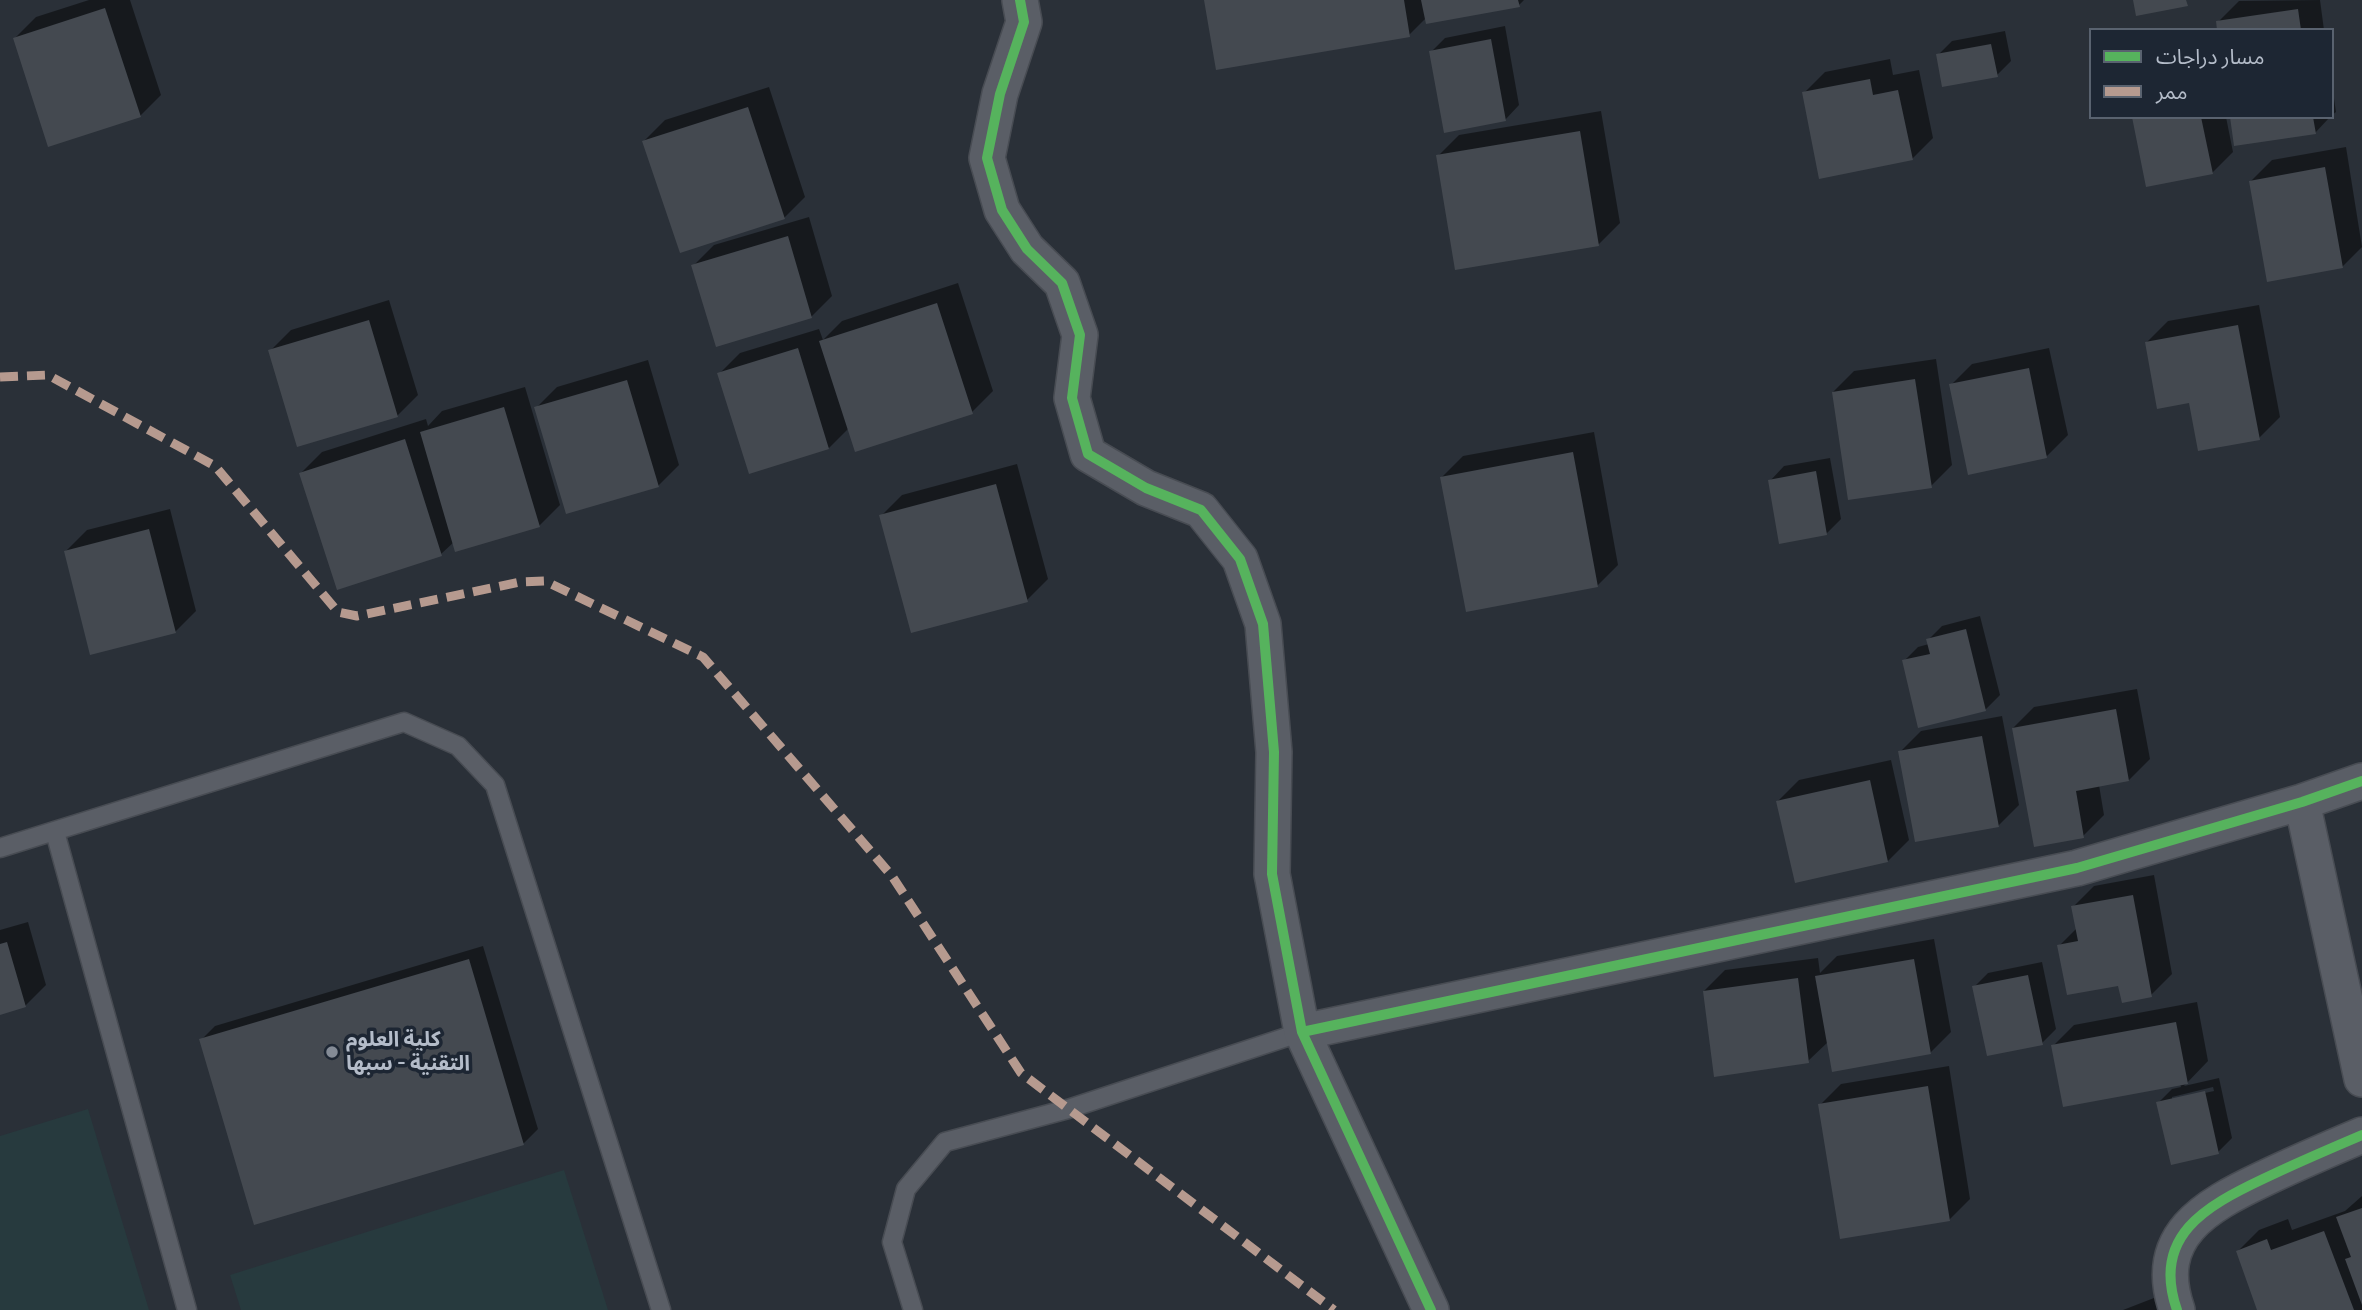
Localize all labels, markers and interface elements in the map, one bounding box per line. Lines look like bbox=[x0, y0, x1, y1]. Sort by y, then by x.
legend bbox=[2089, 28, 2334, 119]
text: مسار دراجات bbox=[2156, 42, 2264, 70]
text: ممر bbox=[2156, 77, 2187, 105]
place label: كلية العلوم التقنية - سبها bbox=[346, 1027, 470, 1077]
marker: كلية العلوم التقنية - سبها bbox=[324, 1044, 340, 1060]

